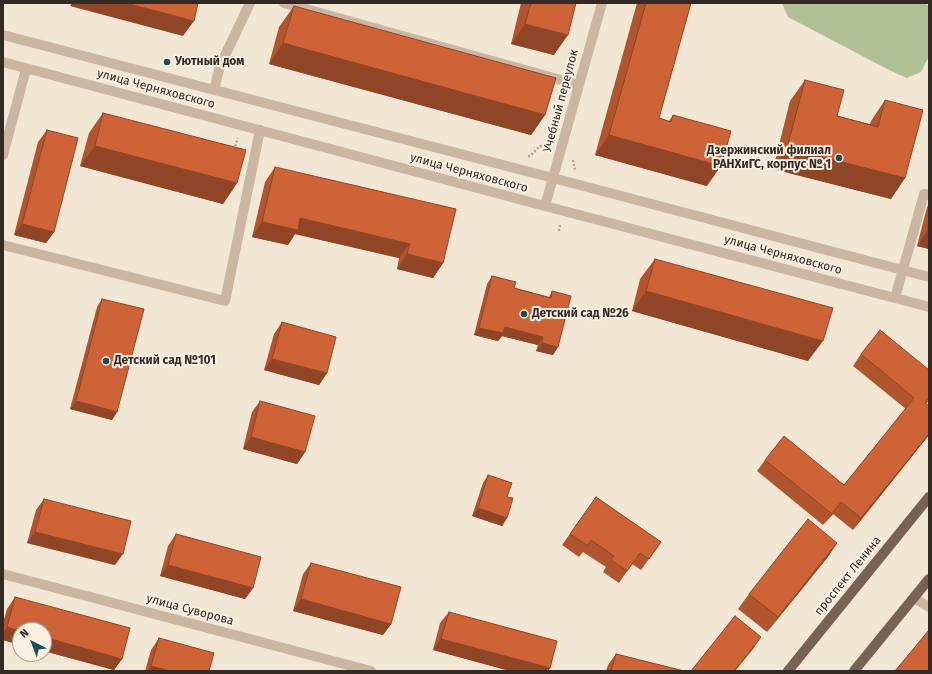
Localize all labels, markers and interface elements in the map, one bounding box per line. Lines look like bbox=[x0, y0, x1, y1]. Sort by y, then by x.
street label: Учебный переулок bbox=[540, 48, 582, 154]
place label: Уютный дом bbox=[175, 55, 244, 69]
marker: Уютный дом bbox=[162, 57, 172, 67]
street label: улица Черняховского bbox=[95, 66, 217, 112]
place label: Дзержинский филиал РАНХиГС, корпус № 1 bbox=[707, 144, 831, 172]
street label: улица Черняховского bbox=[408, 150, 530, 196]
marker: Дзержинский филиал РАНХиГС, корпус № 1 bbox=[834, 153, 844, 163]
street label: улица Черняховского bbox=[722, 232, 844, 278]
place label: Детский сад №26 bbox=[532, 307, 629, 321]
marker: Детский сад №26 bbox=[519, 309, 529, 319]
place label: Детский сад №101 bbox=[114, 354, 216, 368]
marker: Детский сад №101 bbox=[101, 356, 111, 366]
street label: проспект Ленина bbox=[812, 533, 884, 619]
street label: улица Суворова bbox=[145, 591, 235, 629]
north arrow bbox=[12, 622, 52, 662]
text: N bbox=[17, 626, 31, 641]

